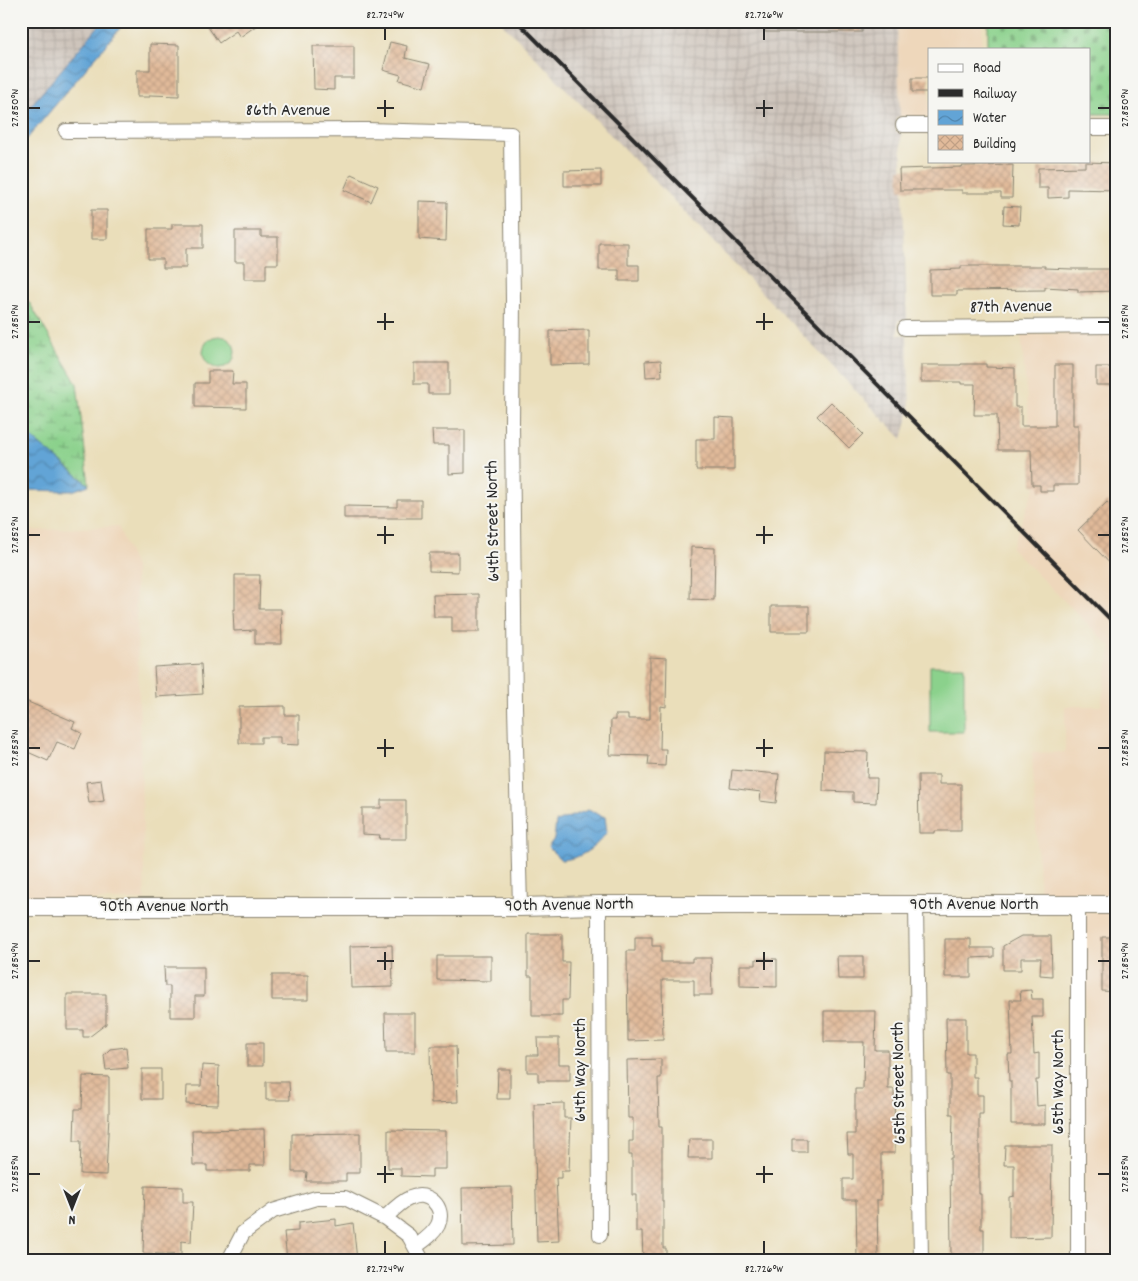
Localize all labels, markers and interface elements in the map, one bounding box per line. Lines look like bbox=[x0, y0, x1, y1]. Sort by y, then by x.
text: 82.724°W bbox=[366, 7, 404, 24]
text: 82.726°W bbox=[745, 7, 783, 24]
legend bbox=[928, 48, 1090, 162]
text: Road bbox=[973, 58, 1001, 80]
text: Railway bbox=[973, 84, 1017, 106]
text: 27.850°N bbox=[7, 89, 24, 127]
text: 27.850°N bbox=[1117, 89, 1134, 127]
street label: 86th Avenue bbox=[246, 99, 330, 124]
text: Water bbox=[973, 108, 1007, 130]
text: Building bbox=[973, 134, 1016, 156]
street label: 87th Avenue bbox=[970, 295, 1052, 321]
text: 27.851°N bbox=[7, 305, 24, 339]
text: 27.851°N bbox=[1117, 305, 1134, 339]
street label: 64th Street North bbox=[480, 460, 508, 582]
text: 27.852°N bbox=[7, 516, 24, 554]
text: 27.852°N bbox=[1117, 516, 1134, 554]
text: 27.853°N bbox=[7, 729, 24, 767]
text: 27.853°N bbox=[1117, 729, 1134, 767]
street label: 90th Avenue North bbox=[504, 892, 634, 920]
street label: 90th Avenue North bbox=[910, 893, 1038, 918]
street label: 90th Avenue North bbox=[100, 895, 228, 920]
text: 27.854°N bbox=[7, 942, 24, 979]
text: 27.854°N bbox=[1117, 942, 1134, 979]
street label: 64th Way North bbox=[569, 1018, 594, 1122]
street label: 65th Street North bbox=[886, 1022, 914, 1144]
street label: 65th Way North bbox=[1047, 1030, 1072, 1134]
text: 27.855°N bbox=[7, 1155, 24, 1193]
text: 27.855°N bbox=[1117, 1155, 1134, 1193]
north arrow bbox=[48, 1184, 98, 1234]
text: N bbox=[68, 1209, 75, 1229]
text: 82.724°W bbox=[366, 1261, 404, 1278]
text: 82.726°W bbox=[745, 1261, 783, 1278]

